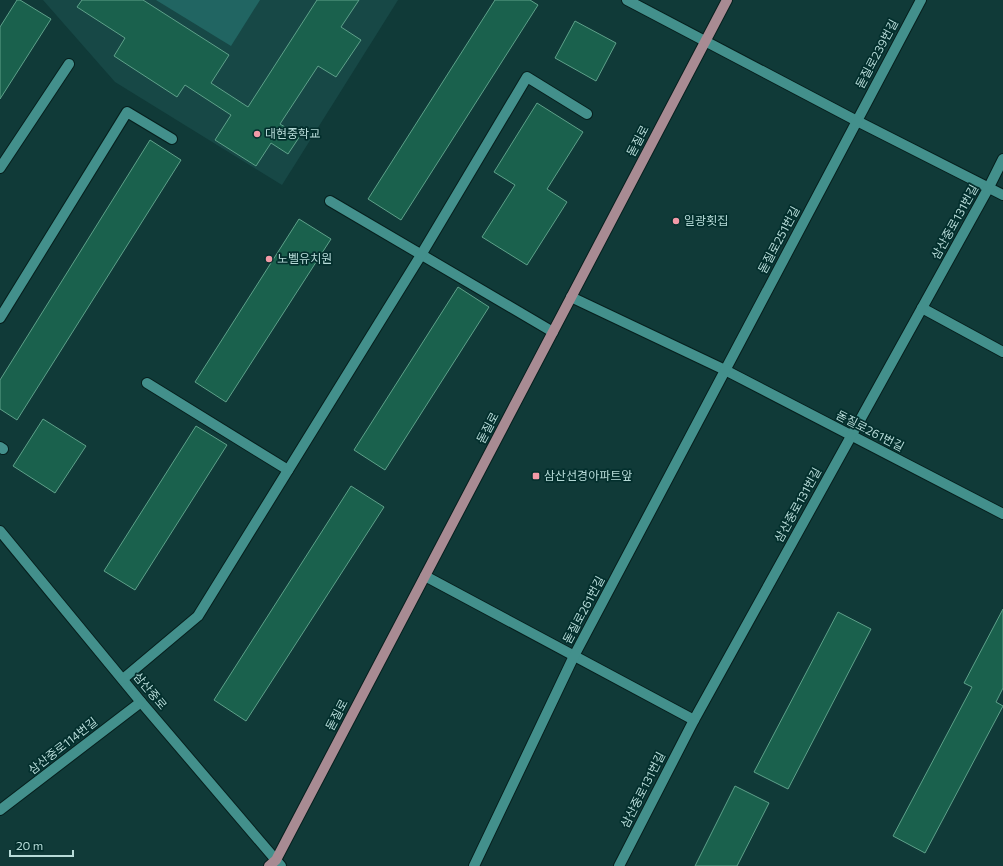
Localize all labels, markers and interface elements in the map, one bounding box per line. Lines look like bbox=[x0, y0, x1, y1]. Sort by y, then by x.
street label: 돋질로239번길 bbox=[852, 17, 900, 90]
street label: 돋질로 bbox=[623, 123, 651, 158]
place label: 대현중학교 bbox=[265, 126, 320, 140]
marker: 대현중학교 bbox=[252, 129, 262, 139]
street label: 삼산중로131번길 bbox=[928, 182, 980, 261]
street label: 돋질로251번길 bbox=[755, 204, 802, 275]
place label: 일광횟집 bbox=[684, 213, 728, 227]
marker: 일광횟집 bbox=[671, 216, 681, 226]
place label: 노벨유치원 bbox=[277, 251, 332, 265]
marker: 노벨유치원 bbox=[264, 254, 274, 264]
street label: 돋질로261번길 bbox=[834, 407, 907, 453]
street label: 돋질로 bbox=[473, 410, 501, 445]
street label: 삼산중로131번길 bbox=[771, 465, 823, 544]
place label: 삼산선경아파트앞 bbox=[544, 468, 632, 482]
marker: 삼산선경아파트앞 bbox=[531, 471, 541, 481]
street label: 돋질로261번길 bbox=[560, 573, 607, 646]
street label: 삼산중로 bbox=[131, 669, 170, 712]
street label: 돋질로 bbox=[322, 697, 350, 732]
street label: 삼산중로114번길 bbox=[25, 714, 100, 776]
street label: 삼산중로131번길 bbox=[617, 749, 667, 830]
scale bar bbox=[10, 832, 73, 858]
text: 20 m bbox=[16, 838, 43, 852]

